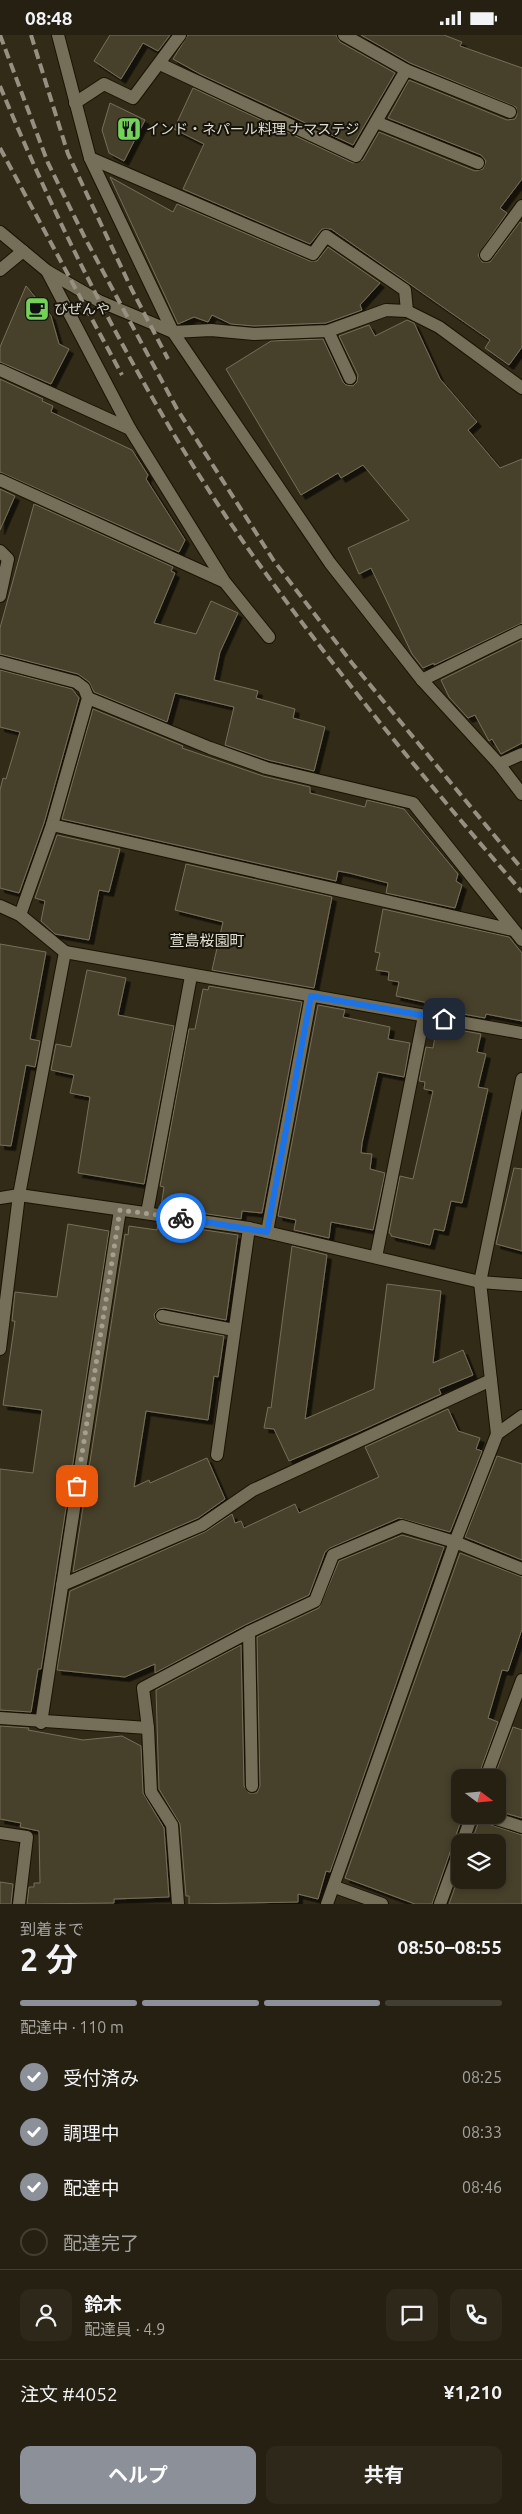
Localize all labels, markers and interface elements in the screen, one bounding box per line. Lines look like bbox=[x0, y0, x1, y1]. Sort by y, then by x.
text: 08:48 bbox=[25, 7, 73, 29]
restaurant icon: インド・ネパール料理 ナマステジ bbox=[116, 116, 142, 142]
place label: インド・ネパール料理 ナマステジ bbox=[146, 121, 359, 137]
cafe icon: びぜんや bbox=[24, 296, 50, 322]
place label: びぜんや bbox=[54, 301, 110, 317]
district label: 萱島桜園町 bbox=[169, 932, 245, 949]
pin bbox=[423, 998, 465, 1040]
icon: home bbox=[430, 1005, 458, 1033]
courier bbox=[156, 1193, 206, 1243]
icon: bike bbox=[167, 1204, 195, 1232]
pin bbox=[56, 1465, 98, 1507]
icon: bag bbox=[63, 1472, 91, 1500]
north arrow bbox=[451, 1769, 506, 1824]
map controls bbox=[451, 1769, 506, 1889]
button: layers bbox=[451, 1834, 506, 1889]
text: 到着まで bbox=[20, 1920, 84, 1938]
text: 08:50–08:55 bbox=[397, 1936, 502, 1958]
text: 2 分 bbox=[20, 1941, 78, 1977]
text: 配達中 · 110 m bbox=[20, 2018, 124, 2036]
icon: check bbox=[20, 2063, 48, 2091]
text: 受付済み bbox=[63, 2067, 139, 2089]
text: 08:25 bbox=[462, 2068, 502, 2086]
icon: check bbox=[20, 2118, 48, 2146]
text: 調理中 bbox=[63, 2122, 120, 2144]
text: 08:33 bbox=[462, 2123, 502, 2141]
icon: check bbox=[20, 2173, 48, 2201]
text: 配達中 bbox=[63, 2177, 120, 2199]
text: 08:46 bbox=[462, 2178, 502, 2196]
text: 配達完了 bbox=[63, 2232, 139, 2254]
button: person bbox=[20, 2289, 72, 2341]
button: chat bbox=[386, 2289, 438, 2341]
button: phone bbox=[450, 2289, 502, 2341]
text: 鈴木 bbox=[84, 2293, 122, 2315]
text: 配達員 · 4.9 bbox=[84, 2320, 165, 2338]
text: ¥1,210 bbox=[444, 2381, 502, 2403]
text: 注文 #4052 bbox=[20, 2383, 118, 2405]
button: ヘルプ bbox=[20, 2446, 256, 2504]
button: 共有 bbox=[266, 2446, 502, 2504]

